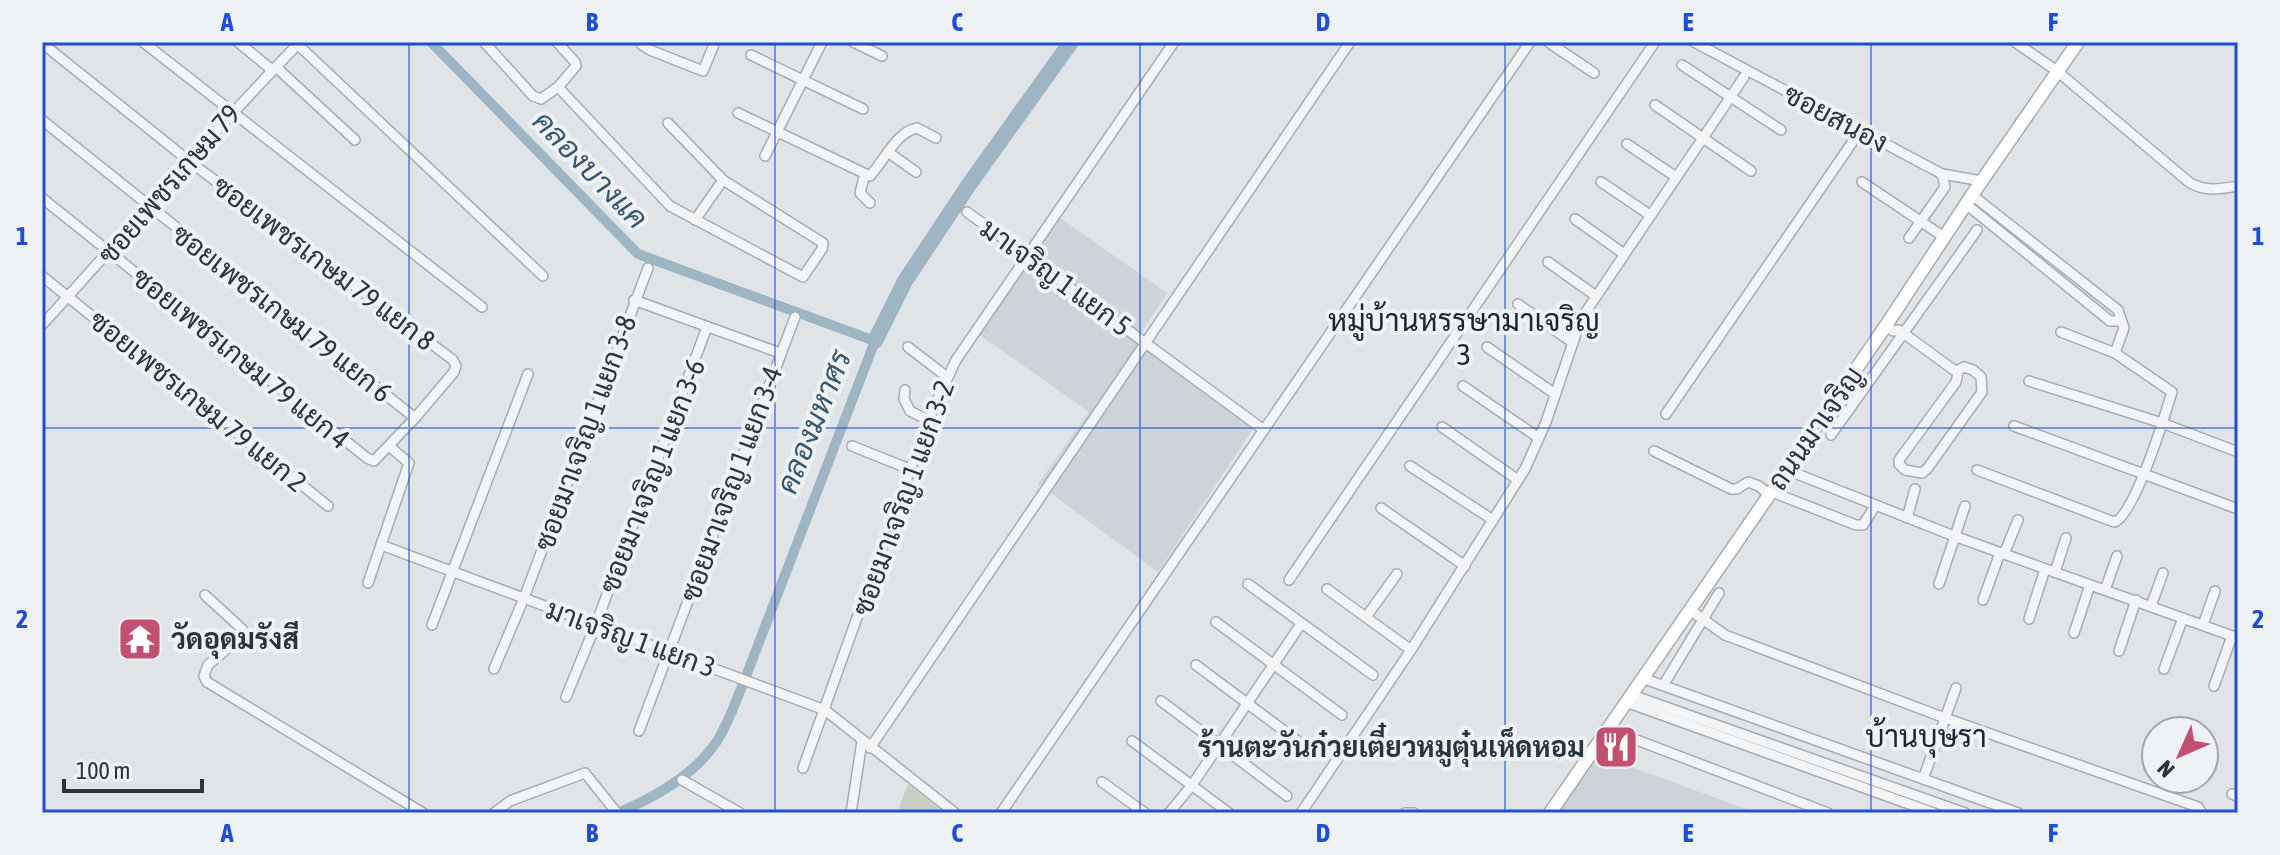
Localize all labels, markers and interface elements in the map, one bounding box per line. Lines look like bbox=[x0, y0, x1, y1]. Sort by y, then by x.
text: A bbox=[220, 7, 234, 37]
text: B bbox=[586, 7, 599, 37]
text: C bbox=[951, 7, 963, 37]
text: D bbox=[1316, 7, 1330, 37]
text: E bbox=[1682, 7, 1694, 37]
text: F bbox=[2048, 7, 2059, 37]
street label: ซอยสนอง bbox=[1779, 77, 1893, 159]
street label: ซอยเพชรเกษม 79 bbox=[91, 98, 247, 270]
water label: คลองบางแค bbox=[526, 104, 655, 235]
street label: ซอยเพชรเกษม 79 แยก 8 bbox=[207, 169, 441, 357]
street label: มาเจริญ 1 แยก 5 bbox=[973, 212, 1137, 344]
street label: ซอยเพชรเกษม 79 แยก 6 bbox=[166, 217, 398, 409]
text: 1 bbox=[16, 221, 28, 251]
text: 1 bbox=[2252, 221, 2264, 251]
street label: ซอยเพชรเกษม 79 แยก 4 bbox=[126, 261, 356, 455]
district label: หมู่บ้านหรรษามาเจริญ 3 bbox=[1328, 300, 1600, 371]
street label: ซอยเพชรเกษม 79 แยก 2 bbox=[83, 304, 313, 498]
street label: ซอยมาเจริญ 1 แยก 3-8 bbox=[528, 311, 644, 556]
water label: คลองมหาศร bbox=[769, 344, 858, 498]
street label: ซอยมาเจริญ 1 แยก 3-6 bbox=[593, 355, 713, 598]
street label: ถนนมาเจริญ bbox=[1761, 360, 1871, 497]
street label: ซอยมาเจริญ 1 แยก 3-4 bbox=[674, 362, 790, 607]
street label: ซอยมาเจริญ 1 แยก 3-2 bbox=[846, 376, 962, 621]
street label: มาเจริญ 1 แยก 3 bbox=[541, 593, 720, 685]
text: 2 bbox=[16, 604, 28, 634]
text: 2 bbox=[2252, 604, 2264, 634]
temple icon: วัดอุดมรังสี bbox=[116, 615, 164, 663]
place label: วัดอุดมรังสี bbox=[171, 621, 299, 659]
north arrow bbox=[2140, 715, 2220, 795]
district label: บ้านบุษรา bbox=[1865, 716, 1987, 758]
place label: ร้านตะวันก๋วยเตี๋ยวหมูตุ๋นเห็ดหอม bbox=[1198, 722, 1585, 767]
restaurant icon: ร้านตะวันก๋วยเตี๋ยวหมูตุ๋นเห็ดหอม bbox=[1592, 723, 1640, 771]
scale bar bbox=[64, 743, 202, 793]
text: N bbox=[2152, 755, 2180, 783]
text: 100 m bbox=[76, 757, 130, 784]
text: A bbox=[220, 818, 234, 848]
text: B bbox=[586, 818, 599, 848]
text: C bbox=[951, 818, 963, 848]
text: D bbox=[1316, 818, 1330, 848]
text: E bbox=[1682, 818, 1694, 848]
text: F bbox=[2048, 818, 2059, 848]

